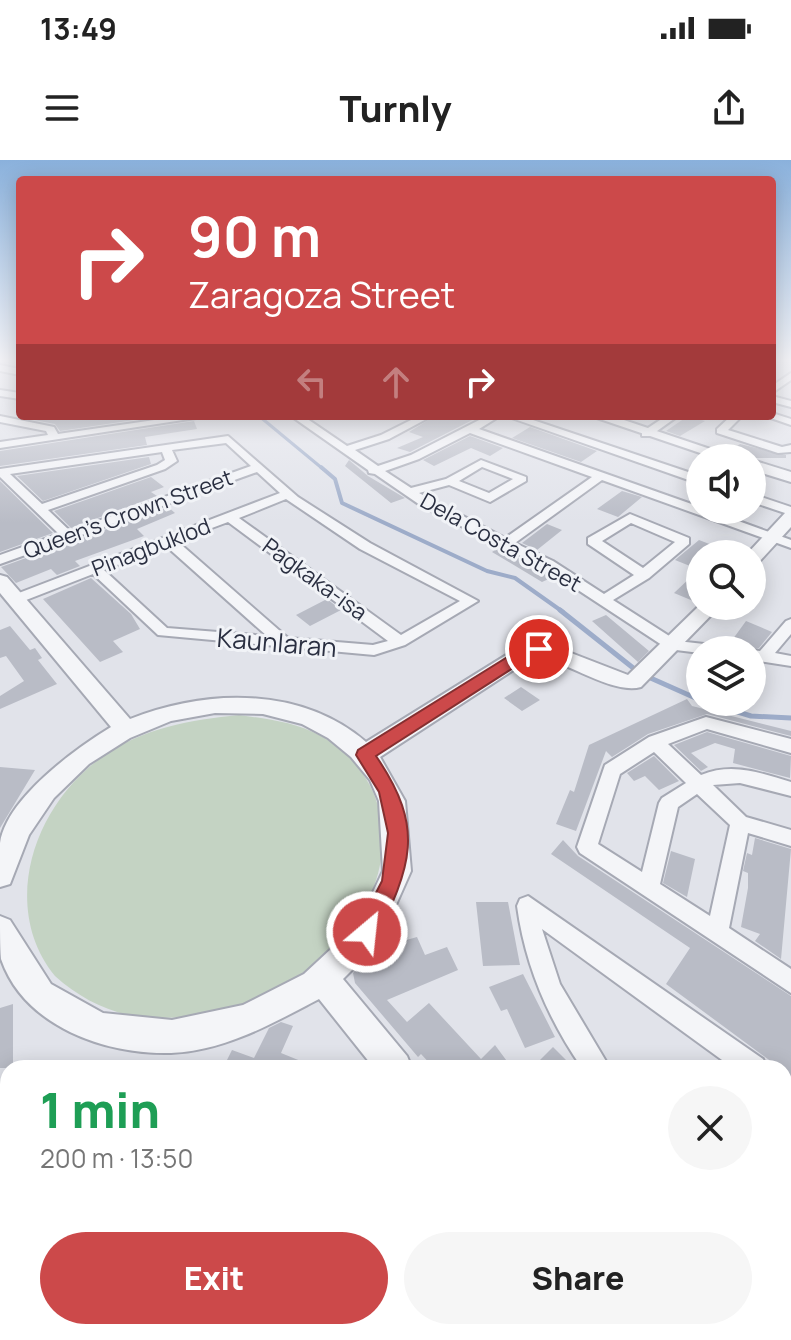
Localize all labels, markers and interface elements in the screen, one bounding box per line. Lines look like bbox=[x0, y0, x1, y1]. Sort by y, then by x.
text: 13:49 bbox=[40, 8, 117, 49]
text: Turnly bbox=[340, 84, 451, 133]
icon: menu bbox=[40, 86, 84, 130]
icon: share bbox=[707, 86, 751, 130]
text: 90 m bbox=[188, 197, 321, 274]
icon: right bbox=[56, 208, 160, 312]
text: Zaragoza Street bbox=[188, 270, 455, 319]
icon: left bbox=[290, 360, 334, 404]
icon: ahead bbox=[374, 360, 418, 404]
icon: right bbox=[458, 360, 502, 404]
map controls bbox=[686, 444, 766, 716]
button: sound bbox=[686, 444, 766, 524]
street label: Queen's Crown Street bbox=[19, 462, 237, 566]
street label: Dela Costa Street bbox=[415, 485, 587, 599]
street label: Pinagbuklod bbox=[87, 511, 215, 583]
street label: Pagkaka-isa bbox=[257, 531, 373, 627]
button: search bbox=[686, 540, 766, 620]
pin bbox=[505, 615, 573, 683]
street label: Kaunlaran bbox=[216, 619, 338, 665]
icon: arrive bbox=[517, 627, 561, 671]
button: layers bbox=[686, 636, 766, 716]
position arrow bbox=[325, 890, 409, 974]
text: 1 min bbox=[40, 1077, 160, 1142]
button: close bbox=[668, 1086, 752, 1170]
text: 200 m · 13:50 bbox=[40, 1140, 193, 1176]
button: Exit bbox=[40, 1232, 388, 1324]
button: Share bbox=[404, 1232, 752, 1324]

